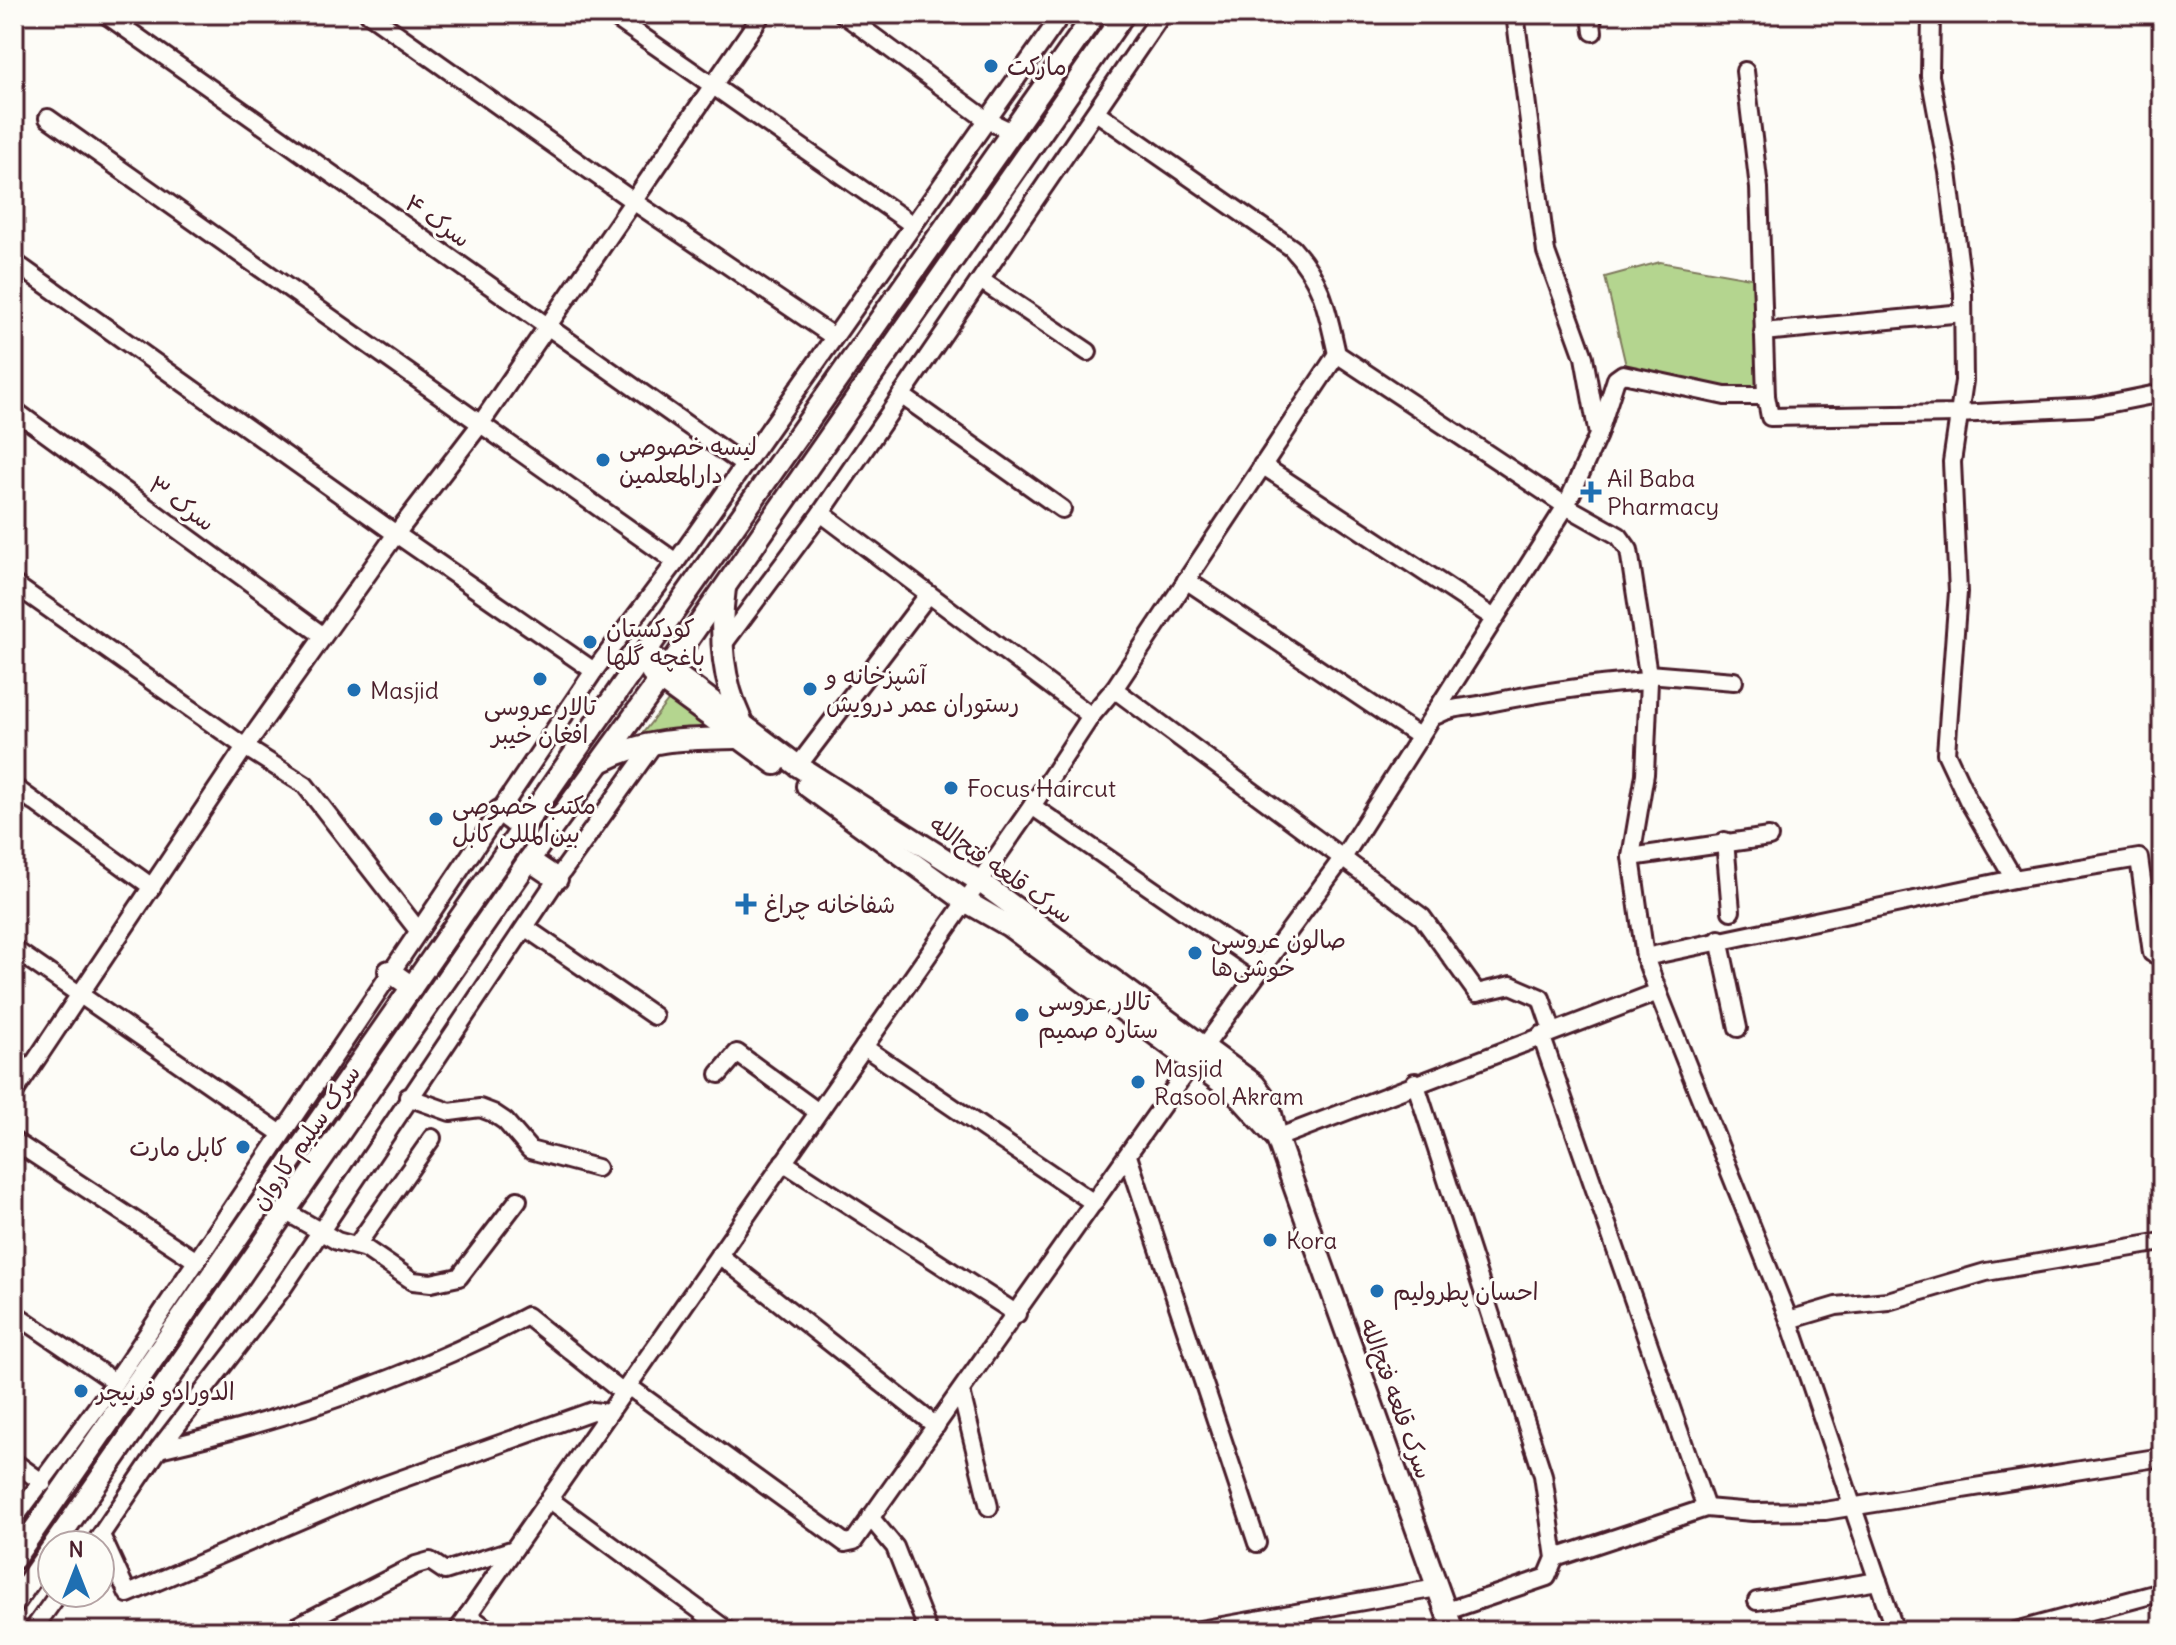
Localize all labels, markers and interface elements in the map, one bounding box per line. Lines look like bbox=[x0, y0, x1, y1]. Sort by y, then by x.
place label: مارکت bbox=[1007, 51, 1067, 81]
marker: مارکت bbox=[982, 57, 1000, 75]
street label: سرک ۴ bbox=[399, 187, 477, 253]
place label: لیسه خصوصی دارالمعلمین bbox=[619, 431, 757, 489]
marker: لیسه خصوصی دارالمعلمین bbox=[594, 451, 612, 469]
place label: Ail Baba Pharmacy bbox=[1607, 463, 1719, 521]
street label: سرک ۳ bbox=[143, 469, 221, 537]
marker: Ail Baba Pharmacy bbox=[1582, 483, 1600, 501]
place label: کودکستان باغچه گلها bbox=[606, 613, 705, 672]
marker: کودکستان باغچه گلها bbox=[581, 633, 599, 651]
place label: آشپزخانه و رستوران عمر درویش bbox=[824, 660, 1019, 720]
marker: تالار عروسی افغان خیبر bbox=[531, 670, 549, 688]
place label: Masjid bbox=[370, 675, 439, 705]
marker: آشپزخانه و رستوران عمر درویش bbox=[801, 680, 819, 698]
marker: Masjid bbox=[345, 681, 363, 699]
place label: تالار عروسی افغان خیبر bbox=[484, 691, 597, 749]
place label: Focus Haircut bbox=[967, 773, 1116, 803]
marker: Focus Haircut bbox=[942, 779, 960, 797]
place label: مکتب خصوصی بین‌المللی کابل bbox=[452, 790, 596, 849]
street label: سرک قلعه فتح‌الله bbox=[923, 808, 1080, 931]
marker: مکتب خصوصی بین‌المللی کابل bbox=[427, 810, 445, 828]
place label: شفاخانه چراغ bbox=[764, 889, 895, 922]
marker: شفاخانه چراغ bbox=[735, 893, 757, 915]
place label: صالون عروسی خوشی‌ها bbox=[1211, 924, 1346, 983]
marker: صالون عروسی خوشی‌ها bbox=[1186, 944, 1204, 962]
place label: تالار عروسی ستاره صمیم bbox=[1038, 986, 1158, 1048]
marker: تالار عروسی ستاره صمیم bbox=[1013, 1006, 1031, 1024]
place label: Masjid Rasool Akram bbox=[1154, 1053, 1304, 1111]
street label: سرک سلیم کاروان bbox=[244, 1058, 370, 1218]
marker: Masjid Rasool Akram bbox=[1129, 1073, 1147, 1091]
place label: کابل مارت bbox=[129, 1132, 227, 1162]
marker: کابل مارت bbox=[234, 1138, 252, 1156]
place label: Kora bbox=[1286, 1225, 1337, 1255]
marker: Kora bbox=[1261, 1231, 1279, 1249]
place label: احسان پطرولیم bbox=[1393, 1276, 1538, 1310]
marker: احسان پطرولیم bbox=[1368, 1282, 1386, 1300]
street label: سرک قلعه فتح‌الله bbox=[1352, 1314, 1440, 1483]
place label: الدورادو فرنیچر bbox=[95, 1376, 235, 1407]
marker: الدورادو فرنیچر bbox=[72, 1382, 90, 1400]
north arrow bbox=[36, 1529, 116, 1609]
text: N bbox=[68, 1535, 84, 1563]

